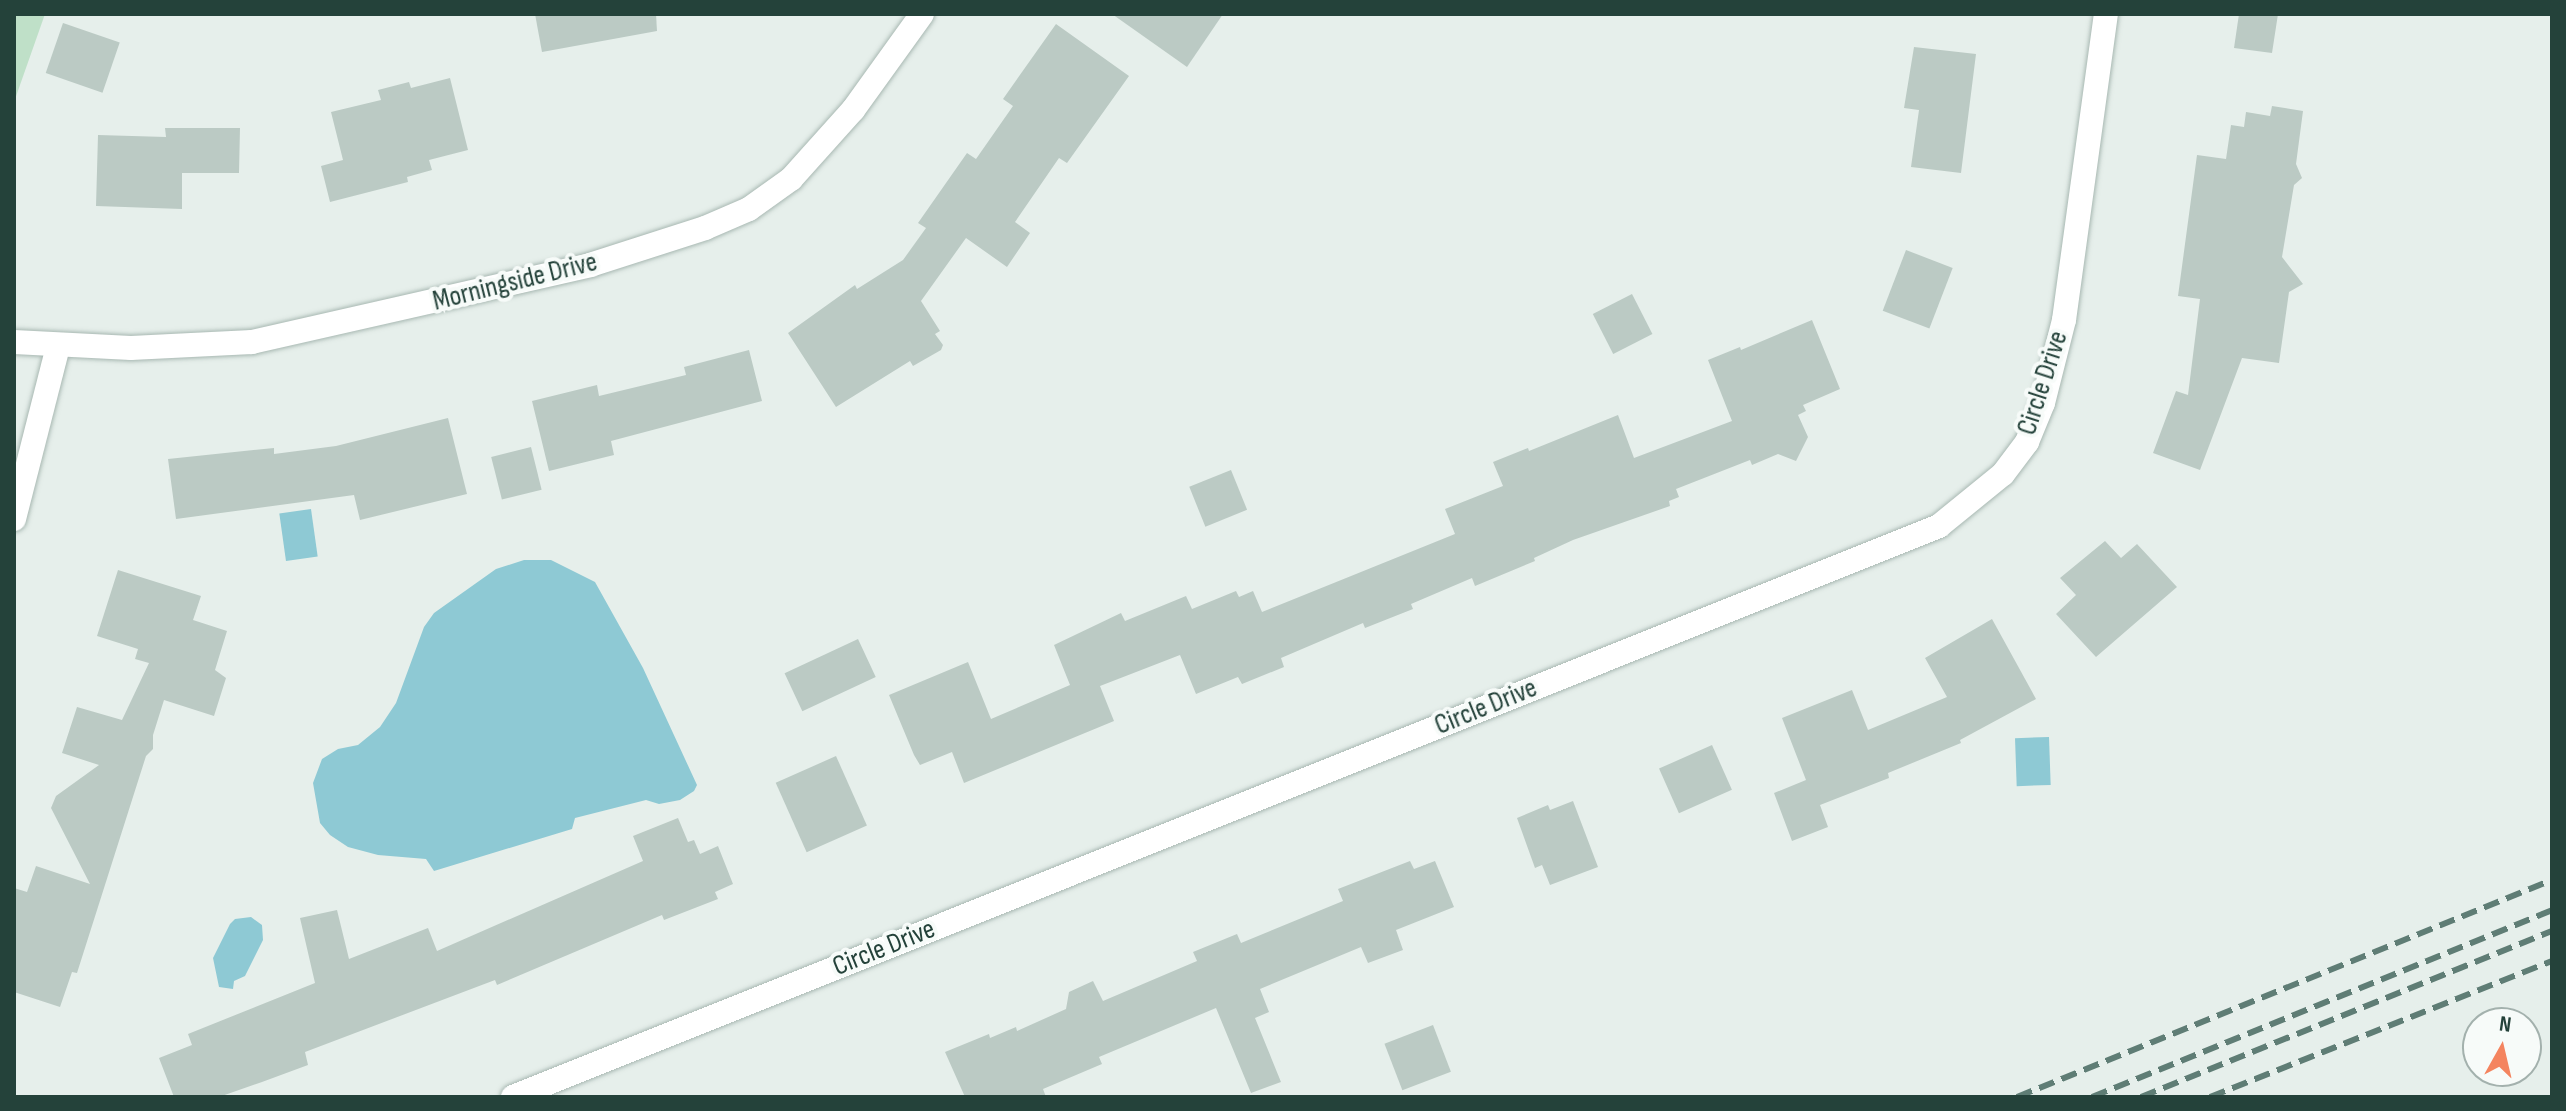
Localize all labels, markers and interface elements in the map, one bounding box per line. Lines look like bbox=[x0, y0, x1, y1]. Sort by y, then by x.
street label: Morningside Drive bbox=[429, 245, 601, 319]
street label: Circle Drive bbox=[2010, 327, 2076, 439]
street label: Circle Drive bbox=[1430, 671, 1542, 743]
street label: Circle Drive bbox=[828, 912, 940, 984]
north arrow bbox=[2462, 1007, 2542, 1087]
text: N bbox=[2497, 1011, 2513, 1039]

